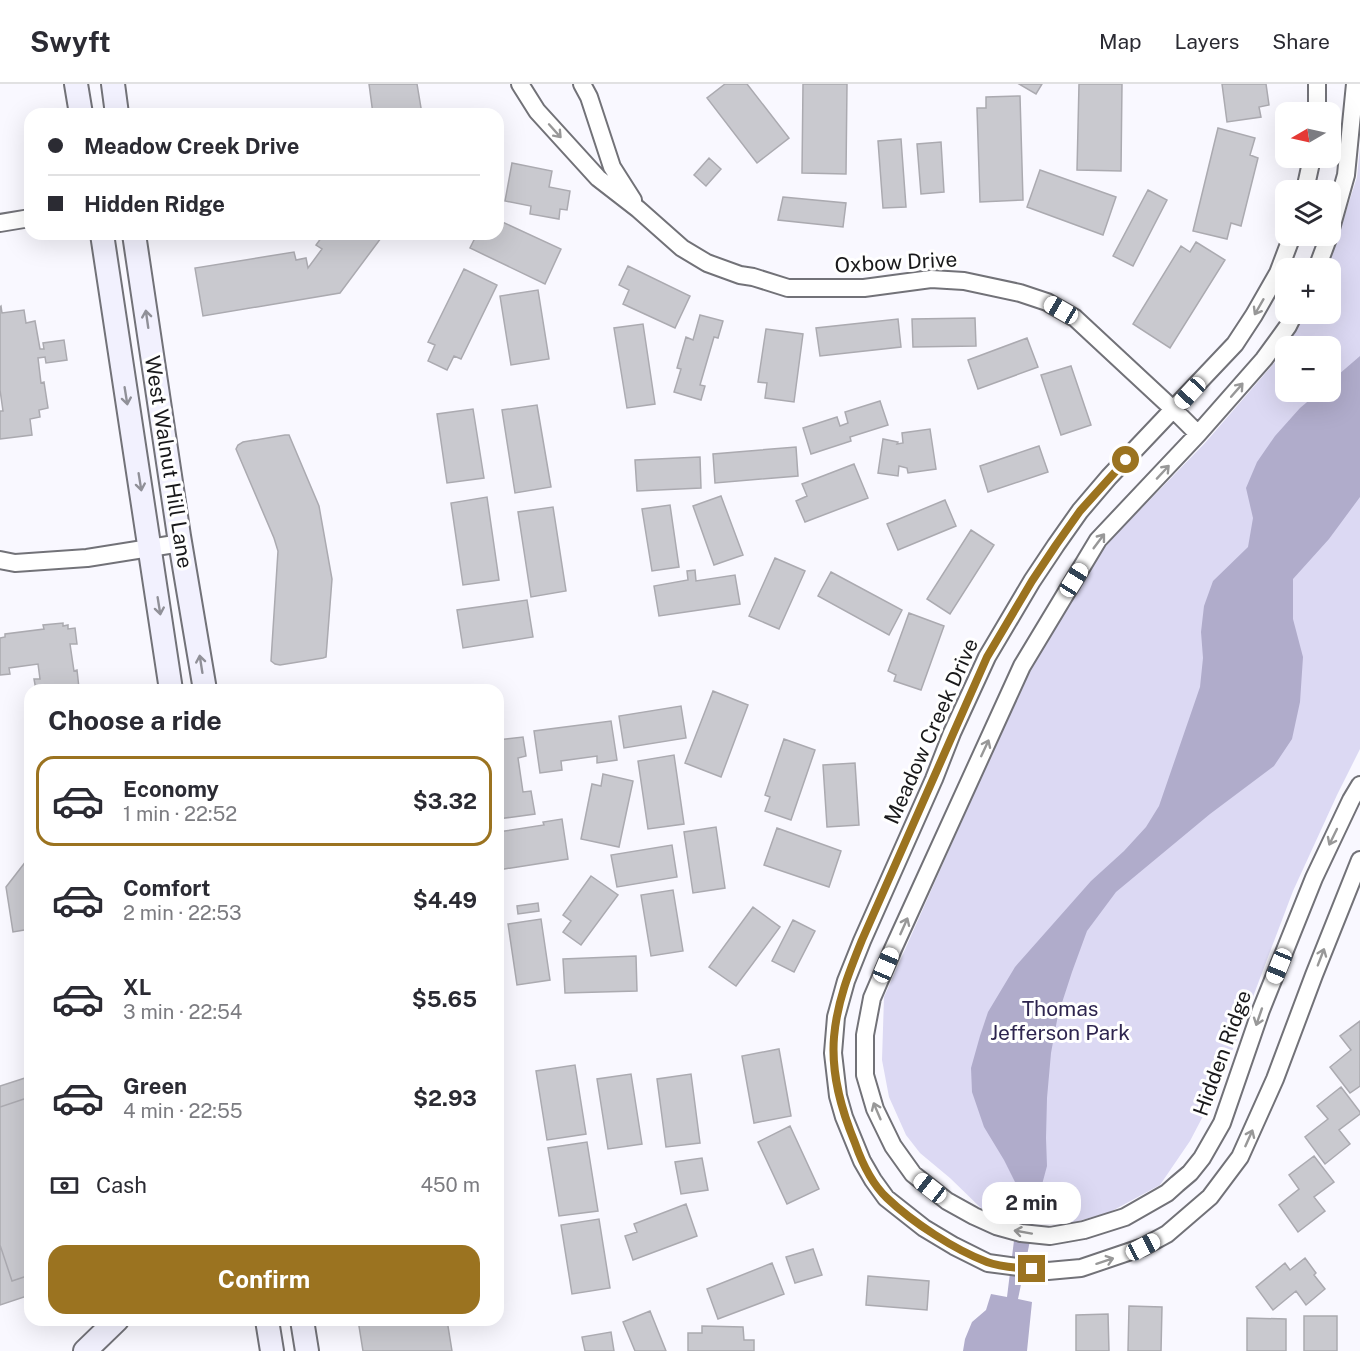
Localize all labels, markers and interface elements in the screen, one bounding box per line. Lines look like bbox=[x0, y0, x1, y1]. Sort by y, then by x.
text: Swyft bbox=[30, 25, 111, 58]
text: Map bbox=[1099, 29, 1142, 54]
text: Layers bbox=[1175, 29, 1239, 54]
text: Share bbox=[1272, 29, 1330, 54]
north arrow bbox=[1275, 102, 1341, 168]
map controls bbox=[1275, 102, 1341, 402]
one-way arrow bbox=[548, 123, 562, 138]
text: Meadow Creek Drive bbox=[84, 133, 299, 159]
button: layers bbox=[1275, 180, 1341, 246]
text: Hidden Ridge bbox=[84, 191, 225, 217]
street label: Oxbow Drive bbox=[834, 246, 958, 278]
button: + bbox=[1275, 258, 1341, 324]
car bbox=[1041, 293, 1081, 327]
one-way arrow bbox=[1252, 298, 1264, 315]
one-way arrow bbox=[141, 309, 152, 329]
button: − bbox=[1275, 336, 1341, 402]
street label: West Walnut Hill Lane bbox=[140, 354, 198, 570]
car bbox=[1171, 374, 1209, 412]
one-way arrow bbox=[1230, 382, 1243, 398]
one-way arrow bbox=[121, 385, 132, 405]
route start bbox=[1112, 446, 1139, 473]
one-way arrow bbox=[1155, 464, 1170, 479]
one-way arrow bbox=[134, 471, 145, 491]
one-way arrow bbox=[1093, 534, 1105, 550]
car bbox=[1057, 560, 1091, 600]
one-way arrow bbox=[153, 596, 164, 616]
street label: Meadow Creek Drive bbox=[879, 634, 983, 828]
one-way arrow bbox=[195, 655, 206, 674]
text: Choose a ride bbox=[48, 704, 222, 736]
one-way arrow bbox=[979, 740, 991, 758]
icon: car bbox=[51, 774, 105, 828]
text: Economy bbox=[123, 776, 219, 802]
text: $3.32 bbox=[413, 788, 477, 814]
text: 1 min · 22:52 bbox=[123, 802, 237, 826]
one-way arrow bbox=[1327, 827, 1339, 845]
icon: car bbox=[51, 873, 105, 927]
text: Comfort bbox=[123, 875, 210, 901]
text: $4.49 bbox=[413, 887, 477, 913]
text: 2 min · 22:53 bbox=[123, 901, 242, 925]
one-way arrow bbox=[899, 917, 910, 935]
car bbox=[871, 945, 901, 985]
car bbox=[1264, 946, 1294, 986]
one-way arrow bbox=[1316, 948, 1327, 967]
icon: car bbox=[51, 972, 105, 1026]
text: XL bbox=[123, 974, 151, 1000]
text: $5.65 bbox=[412, 986, 477, 1012]
street label: Hidden Ridge bbox=[1188, 987, 1256, 1119]
park label: Thomas Jefferson Park bbox=[990, 996, 1130, 1045]
text: 3 min · 22:54 bbox=[123, 1000, 242, 1024]
one-way arrow bbox=[1252, 1007, 1263, 1026]
icon: car bbox=[51, 1071, 105, 1125]
text: Green bbox=[123, 1073, 187, 1099]
text: $2.93 bbox=[413, 1085, 477, 1111]
text: 4 min · 22:55 bbox=[123, 1099, 243, 1123]
one-way arrow bbox=[871, 1103, 882, 1121]
one-way arrow bbox=[1243, 1130, 1255, 1148]
icon: cash bbox=[48, 1169, 81, 1202]
car bbox=[910, 1170, 950, 1206]
text: Cash bbox=[96, 1172, 147, 1198]
text: 450 m bbox=[420, 1173, 480, 1197]
callout: 2 min bbox=[982, 1182, 1082, 1224]
text: 2 min bbox=[1005, 1191, 1058, 1215]
one-way arrow bbox=[1013, 1226, 1033, 1237]
car bbox=[1123, 1231, 1163, 1263]
button: Confirm bbox=[48, 1245, 480, 1314]
one-way arrow bbox=[1095, 1254, 1114, 1265]
route end bbox=[1018, 1255, 1045, 1282]

